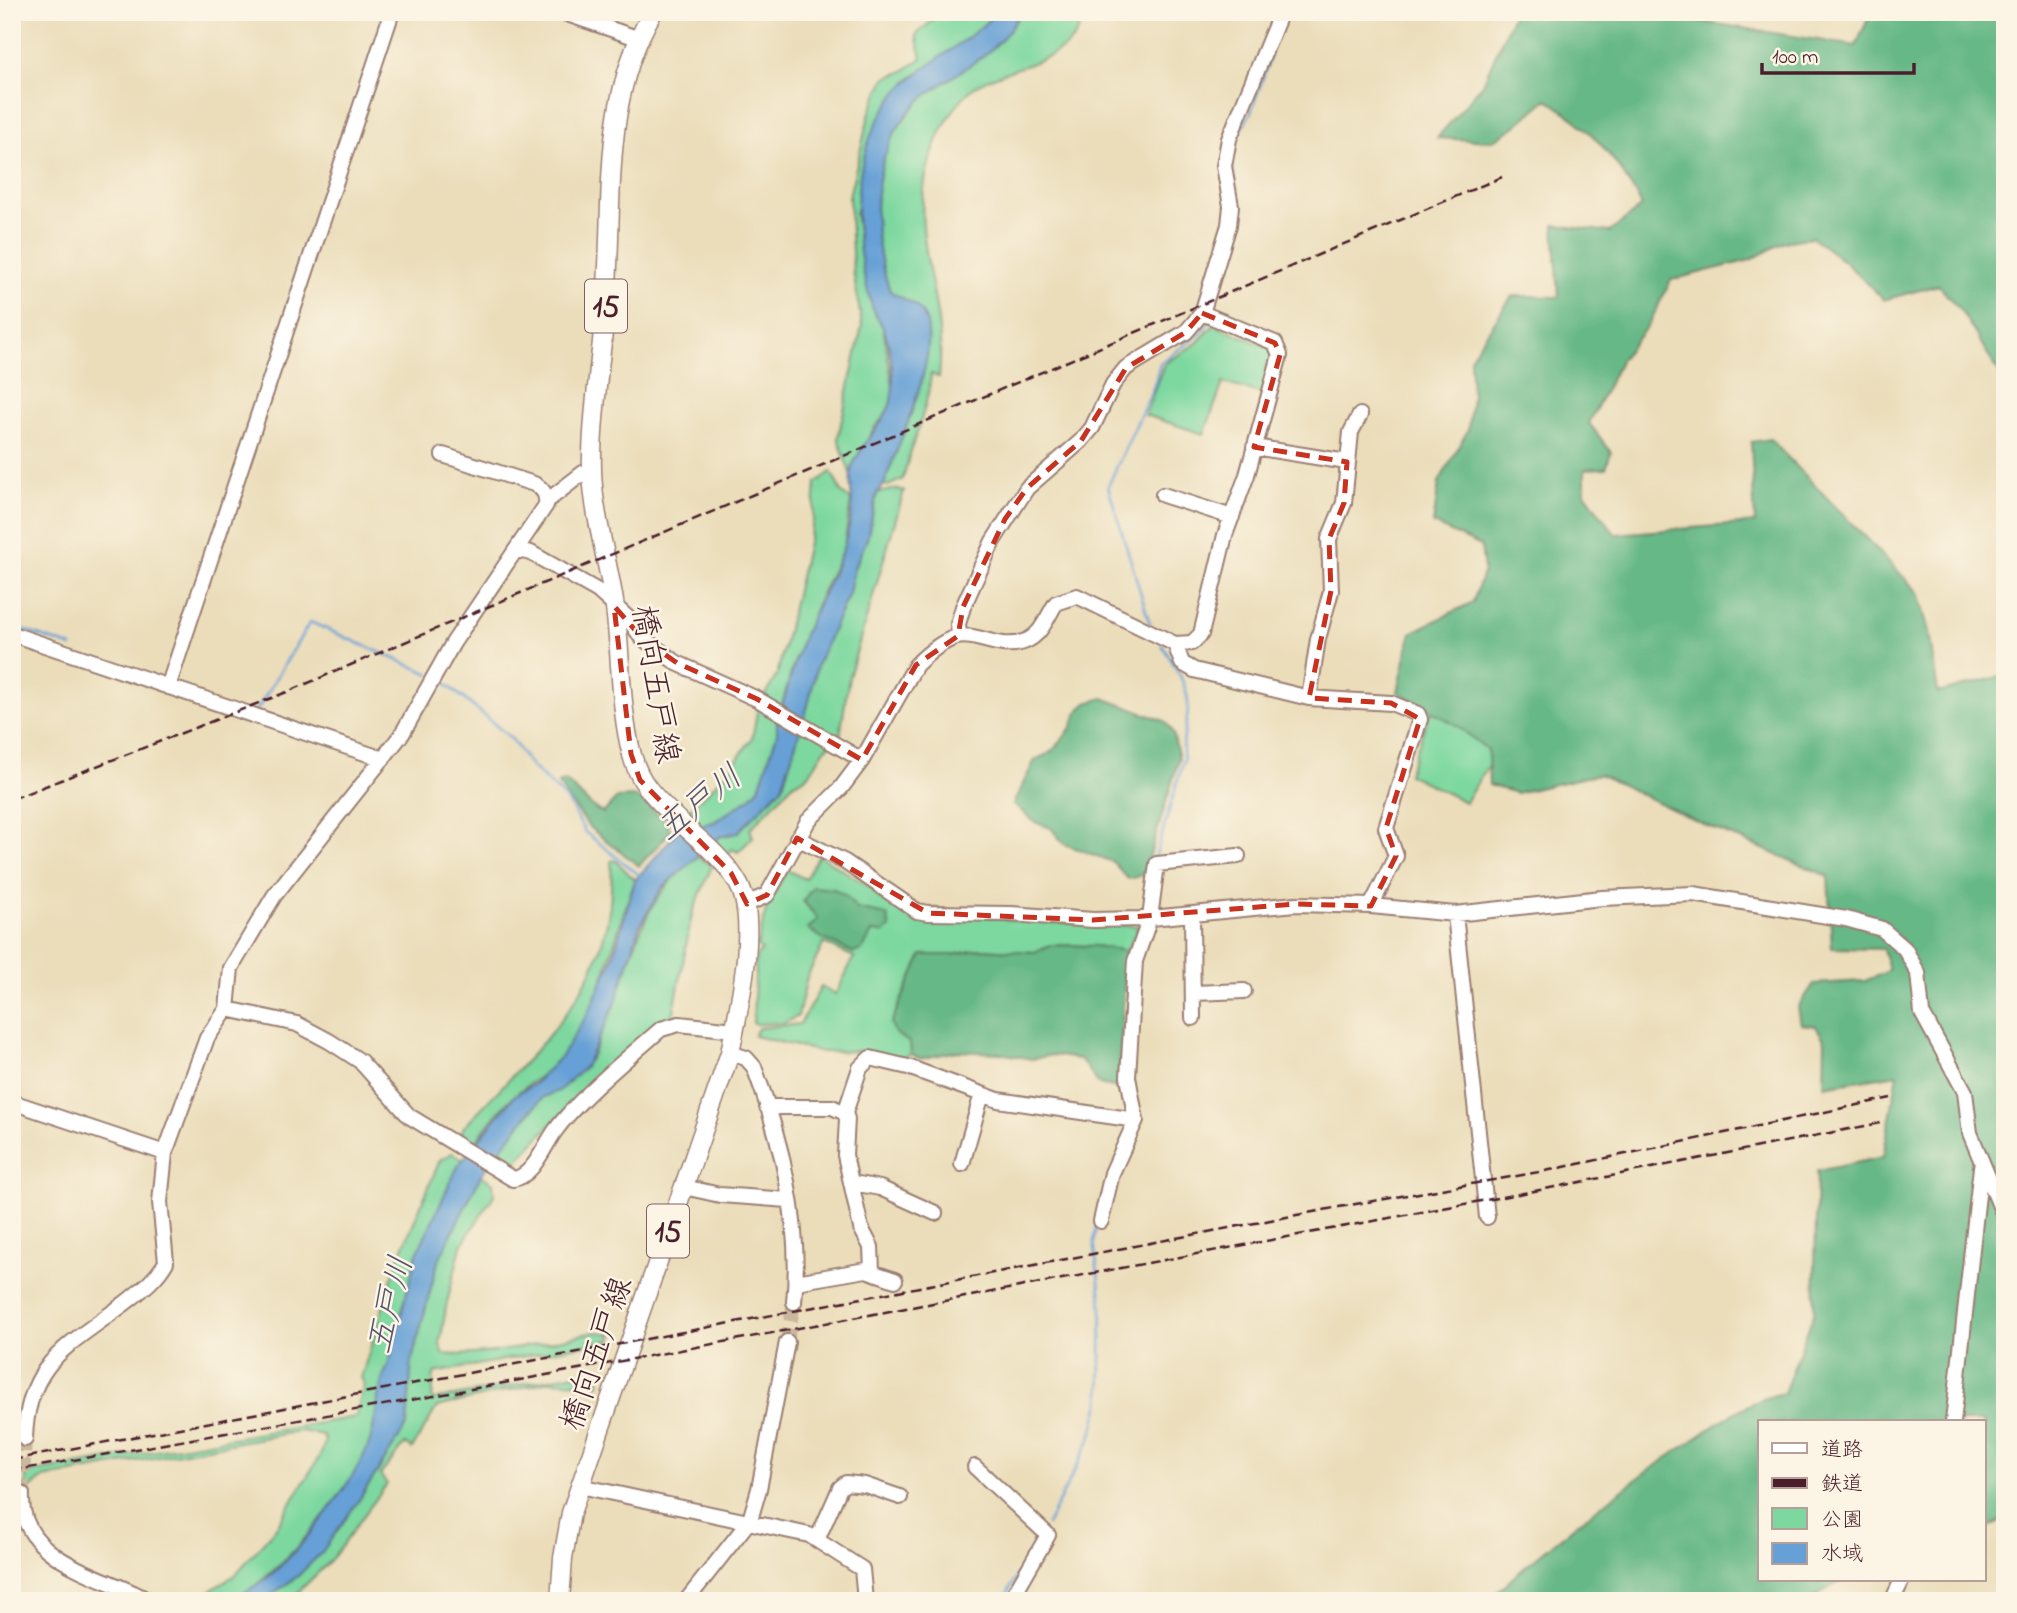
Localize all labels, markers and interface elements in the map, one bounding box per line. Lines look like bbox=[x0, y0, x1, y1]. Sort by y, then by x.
scale bar bbox=[1762, 32, 1914, 76]
text: 100 m bbox=[1772, 43, 1818, 73]
road number: 15 bbox=[585, 280, 627, 332]
street label: 橋向五戸線 bbox=[618, 602, 689, 767]
water label: 五戸川 bbox=[647, 754, 754, 854]
road number: 15 bbox=[647, 1204, 689, 1258]
water label: 五戸川 bbox=[357, 1251, 427, 1359]
street label: 橋向五戸線 bbox=[550, 1271, 647, 1437]
legend bbox=[1758, 1420, 1986, 1582]
text: 道路 bbox=[1821, 1436, 1863, 1466]
text: 鉄道 bbox=[1821, 1470, 1863, 1500]
text: 公園 bbox=[1821, 1506, 1863, 1536]
text: 水域 bbox=[1821, 1540, 1863, 1570]

